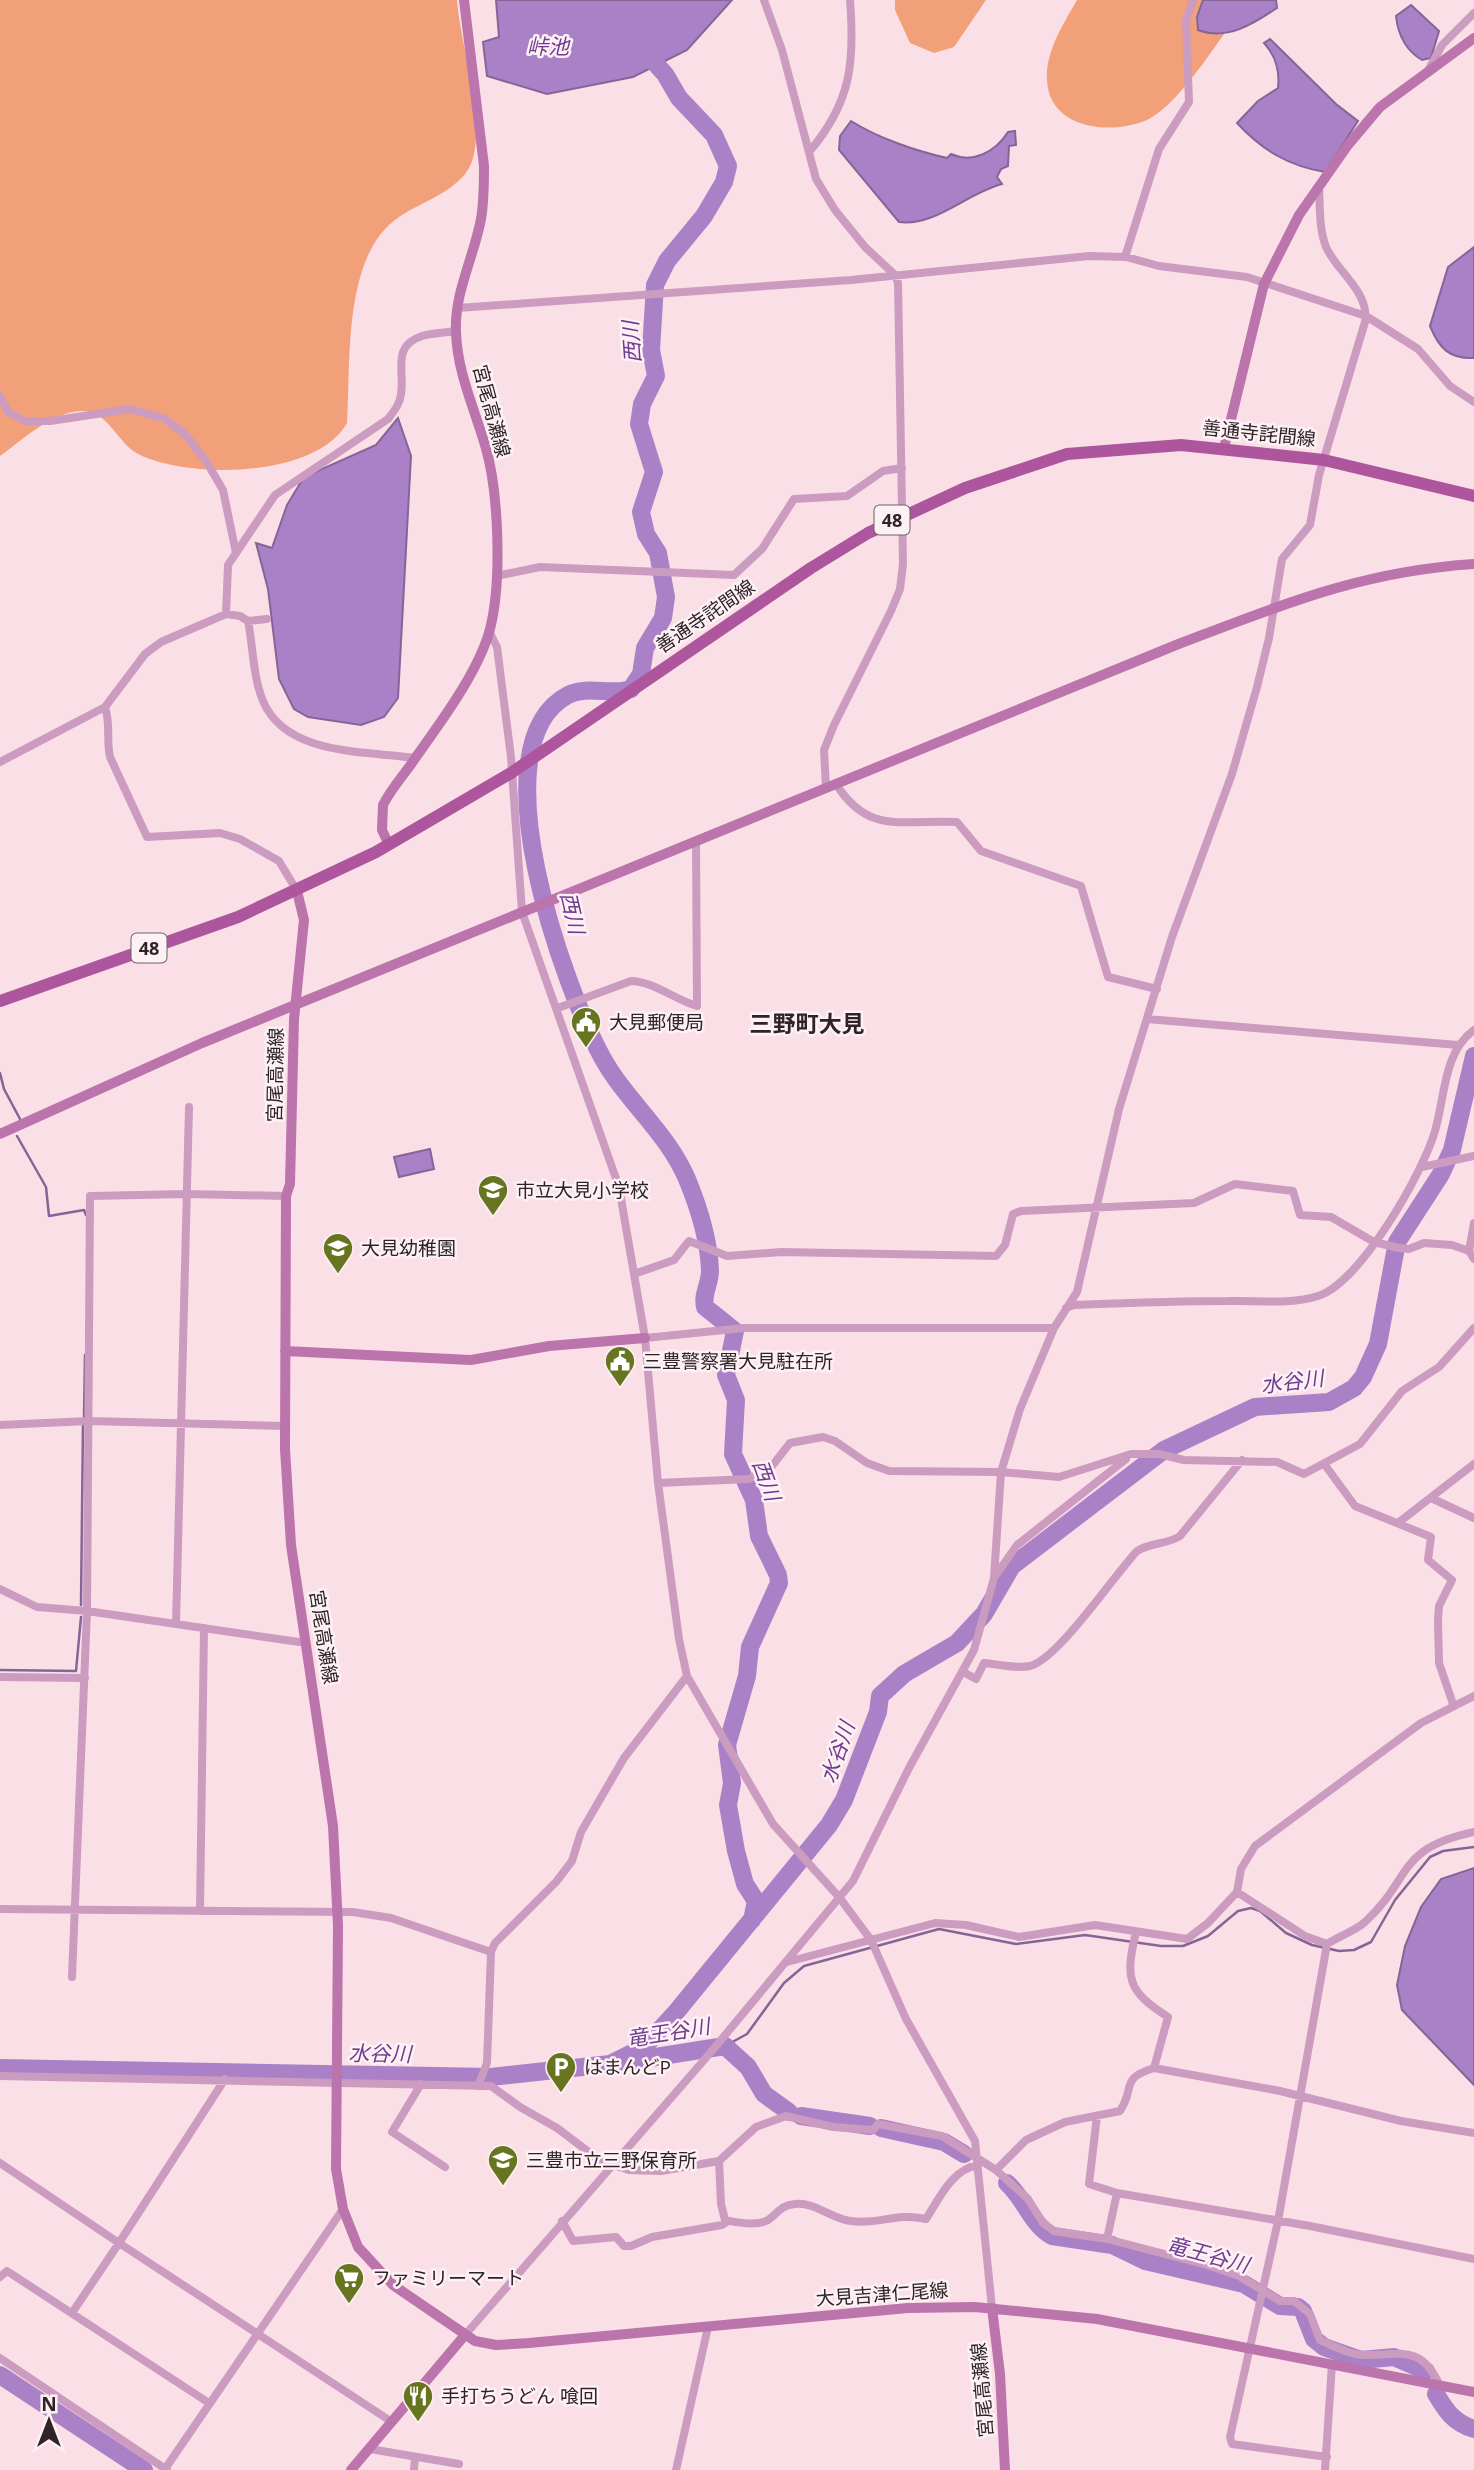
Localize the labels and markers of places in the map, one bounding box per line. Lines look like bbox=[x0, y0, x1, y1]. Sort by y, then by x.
public building icon: 大見郵便局 bbox=[569, 1005, 603, 1049]
place label: 大見郵便局 bbox=[609, 1009, 704, 1035]
school or university icon: 市立大見小学校 bbox=[476, 1173, 510, 1217]
place label: 市立大見小学校 bbox=[516, 1177, 649, 1203]
school or university icon: 大見幼稚園 bbox=[321, 1231, 355, 1275]
place label: 大見幼稚園 bbox=[361, 1235, 456, 1261]
public building icon: 三豊警察署大見駐在所 bbox=[603, 1344, 637, 1388]
place label: 三豊警察署大見駐在所 bbox=[643, 1348, 833, 1374]
parking icon: はまんどP bbox=[544, 2050, 578, 2094]
place label: はまんどP bbox=[584, 2054, 671, 2080]
school or university icon: 三豊市立三野保育所 bbox=[486, 2143, 520, 2187]
place label: 三豊市立三野保育所 bbox=[526, 2147, 697, 2173]
supermarket icon: ファミリーマート bbox=[332, 2261, 366, 2305]
place label: ファミリーマート bbox=[372, 2265, 524, 2291]
restaurant icon: 手打ちうどん 喰回 bbox=[401, 2379, 435, 2423]
place label: 手打ちうどん 喰回 bbox=[441, 2383, 598, 2409]

